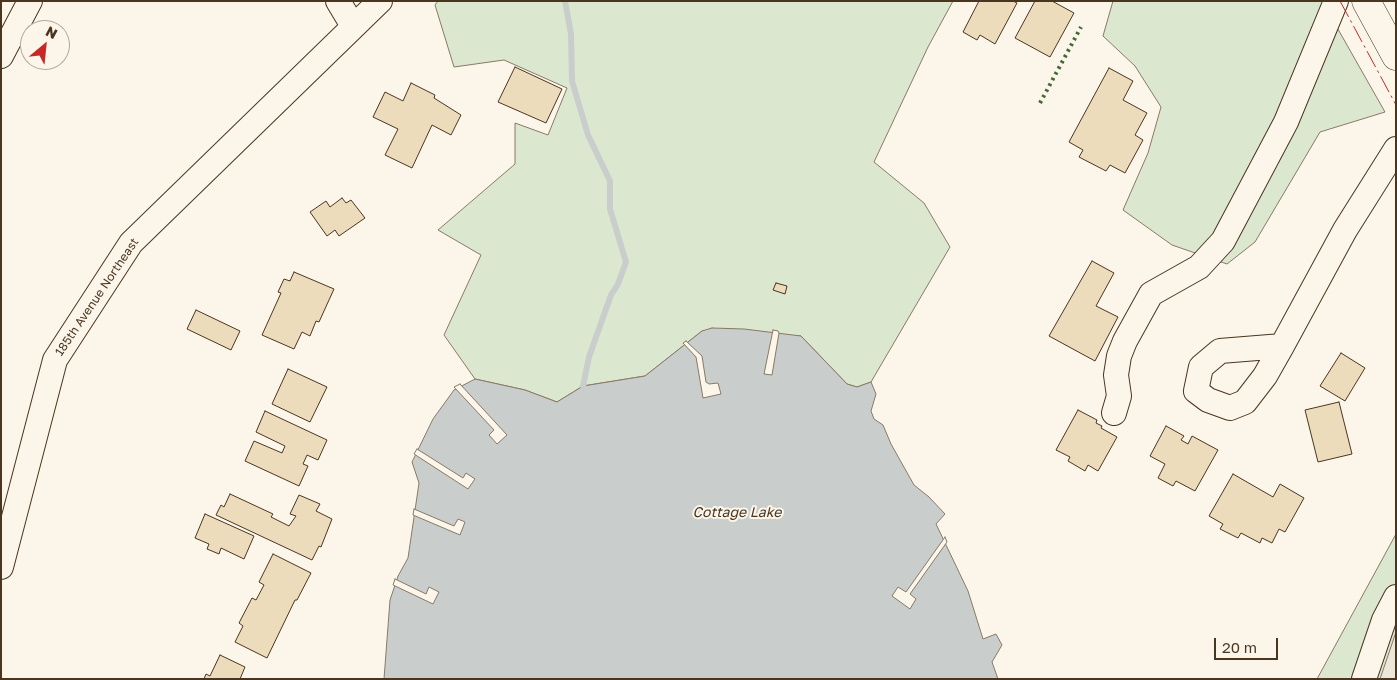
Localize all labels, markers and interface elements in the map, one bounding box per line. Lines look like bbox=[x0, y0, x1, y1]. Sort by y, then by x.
north arrow bbox=[20, 20, 70, 70]
text: N bbox=[43, 22, 60, 42]
street label: 185th Avenue Northeast bbox=[52, 235, 142, 359]
water label: Cottage Lake bbox=[693, 505, 781, 521]
scale bar bbox=[1217, 628, 1281, 660]
text: 20 m bbox=[1222, 638, 1257, 656]

